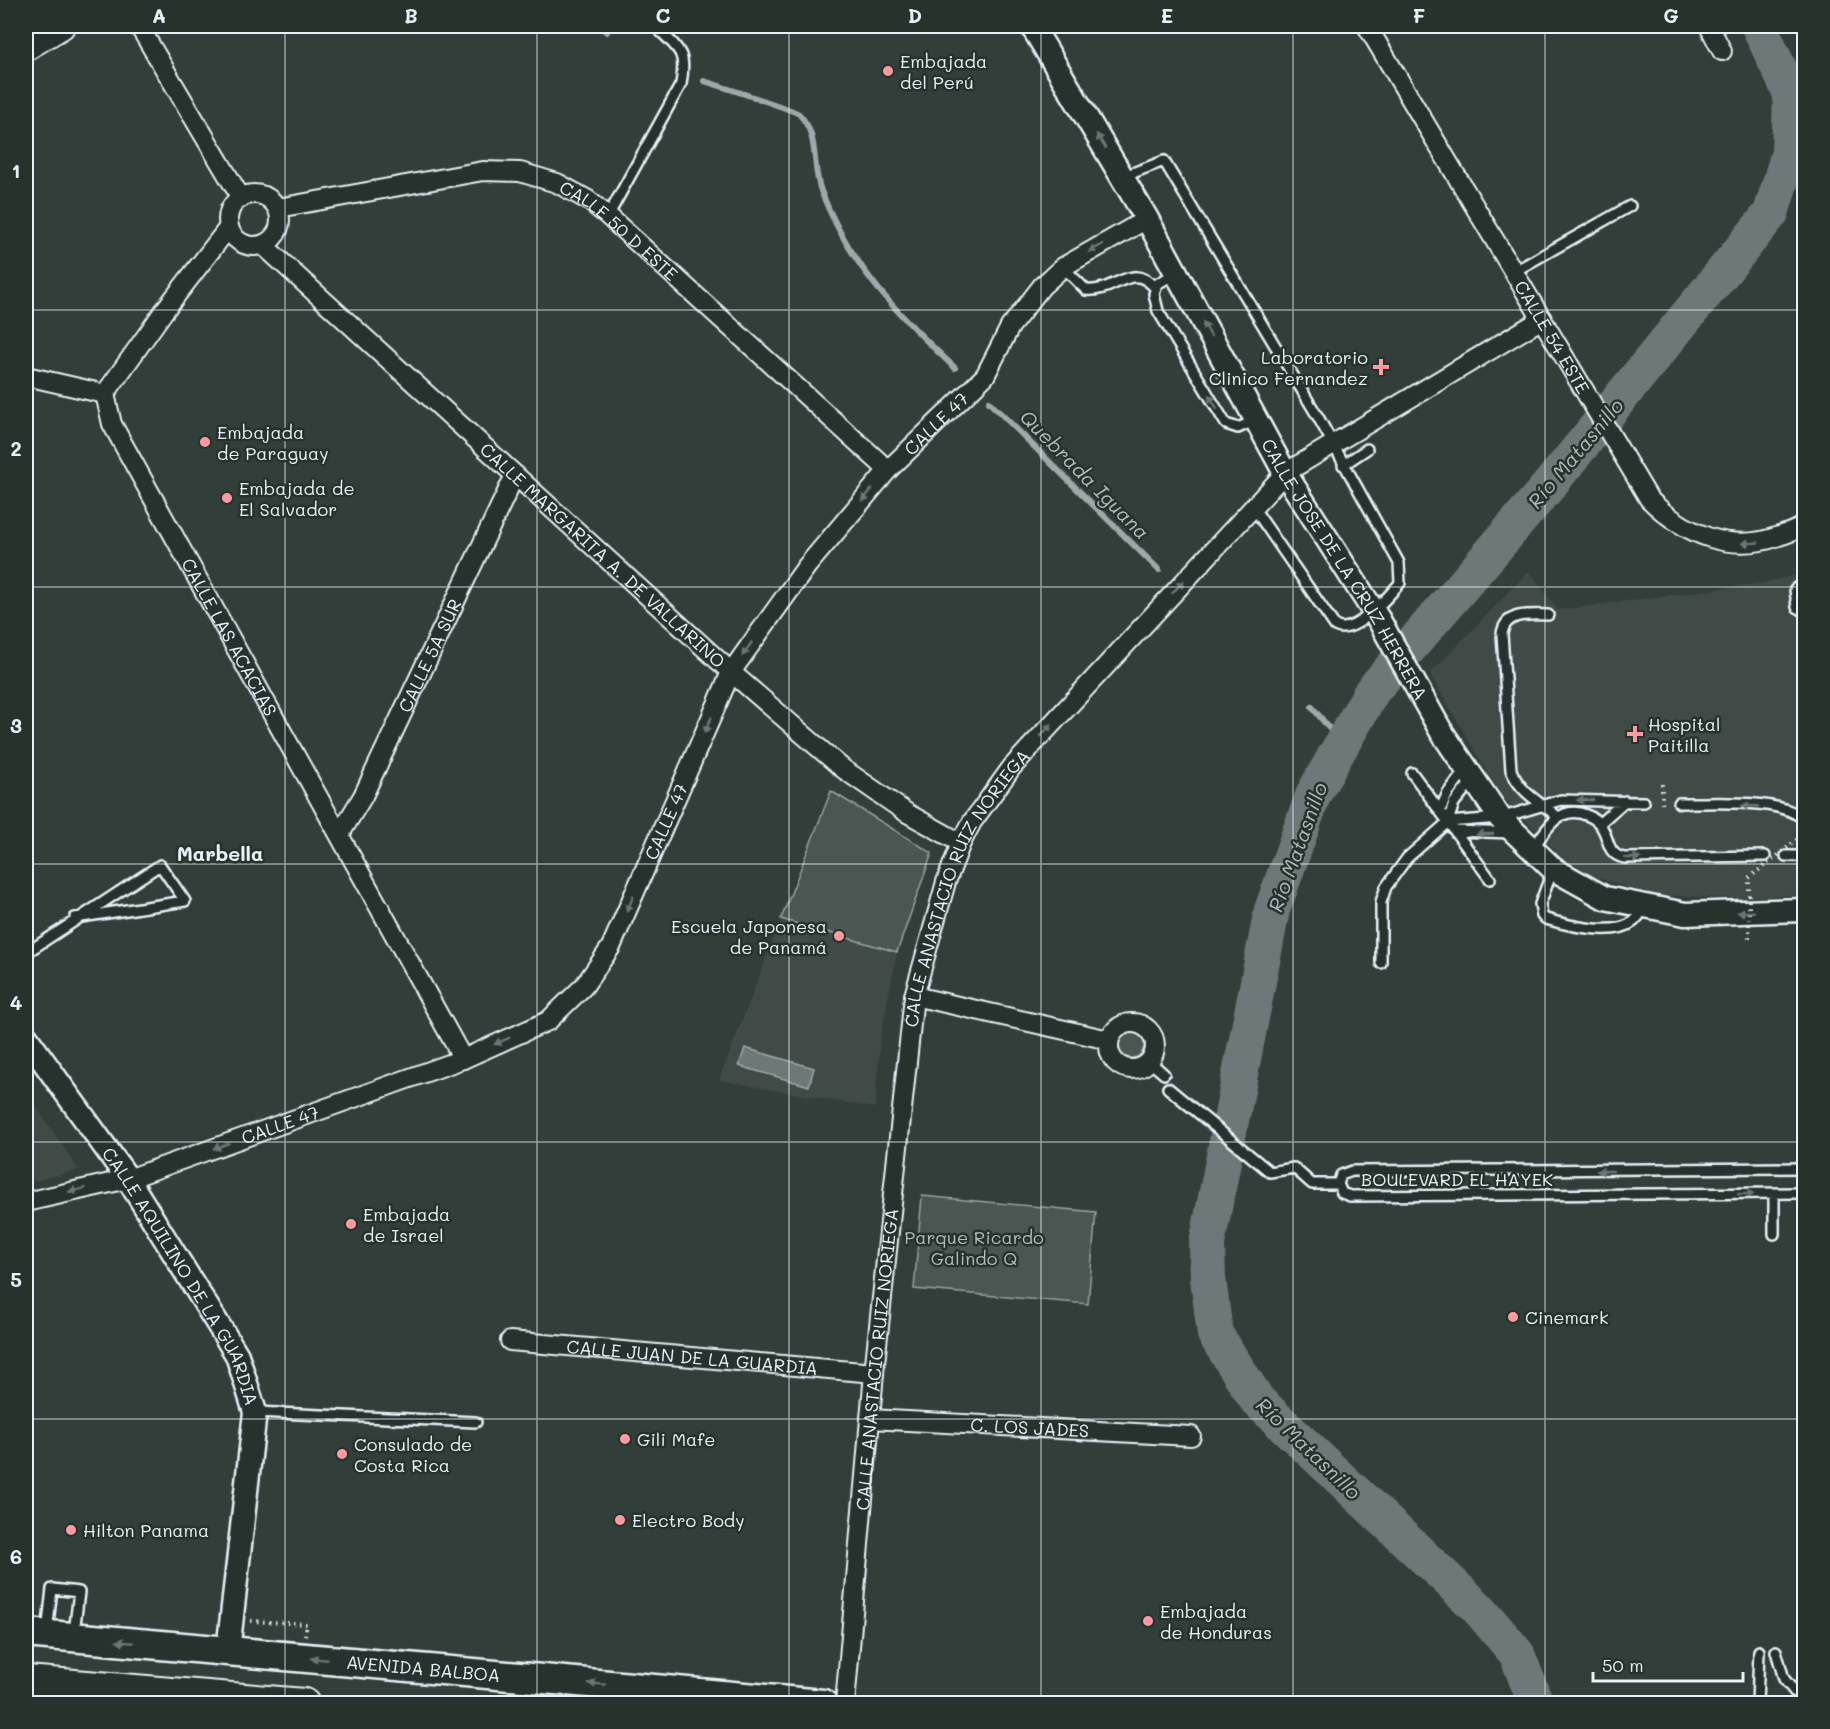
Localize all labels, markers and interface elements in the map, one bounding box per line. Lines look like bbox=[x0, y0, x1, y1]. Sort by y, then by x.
text: A bbox=[152, 2, 166, 28]
text: B bbox=[404, 2, 418, 28]
text: C bbox=[656, 2, 671, 28]
text: D bbox=[908, 2, 922, 28]
text: E bbox=[1161, 2, 1173, 28]
text: F bbox=[1413, 2, 1426, 28]
text: G bbox=[1663, 2, 1679, 28]
place label: Embajada del Perú bbox=[900, 49, 987, 94]
marker: Embajada del Perú bbox=[881, 64, 895, 78]
one-way arrow bbox=[1095, 133, 1106, 149]
text: 1 bbox=[12, 157, 20, 183]
street label: CALLE 50 D ESTE bbox=[555, 175, 683, 286]
one-way arrow bbox=[1087, 243, 1104, 253]
street label: CALLE 54 ESTE bbox=[1509, 276, 1595, 398]
one-way arrow bbox=[1202, 321, 1212, 338]
place label: Laboratorio Clinico Fernandez bbox=[1209, 345, 1368, 390]
marker: Laboratorio Clinico Fernandez bbox=[1372, 358, 1390, 376]
street label: CALLE 47 bbox=[899, 387, 973, 460]
one-way arrow bbox=[1208, 393, 1218, 410]
water label: Río Matasnillo bbox=[1521, 393, 1629, 513]
water label: Quebrada Iguana bbox=[1015, 404, 1155, 544]
place label: Embajada de Paraguay bbox=[217, 420, 329, 465]
street label: CALLE JOSE DE LA CRUZ HERRERA bbox=[1256, 434, 1433, 704]
text: 2 bbox=[10, 435, 22, 461]
marker: Embajada de Paraguay bbox=[198, 435, 212, 449]
street label: CALLE MARGARITA A. DE VALLARINO bbox=[475, 437, 731, 673]
place label: Embajada de El Salvador bbox=[239, 476, 355, 521]
one-way arrow bbox=[860, 487, 873, 503]
marker: Embajada de El Salvador bbox=[220, 491, 234, 505]
one-way arrow bbox=[1740, 538, 1759, 547]
street label: CALLE LAS ACACIAS bbox=[176, 553, 283, 720]
one-way arrow bbox=[1171, 579, 1185, 594]
street label: CALLE 5A SUR bbox=[392, 595, 467, 716]
one-way arrow bbox=[741, 641, 753, 657]
text: 3 bbox=[10, 712, 22, 738]
place label: Hospital Paitilla bbox=[1648, 712, 1721, 757]
one-way arrow bbox=[703, 717, 713, 735]
one-way arrow bbox=[1039, 722, 1053, 737]
marker: Hospital Paitilla bbox=[1626, 725, 1644, 743]
street label: CALLE ANASTACIO RUIZ NORIEGA bbox=[899, 744, 1035, 1028]
water label: Río Matasnillo bbox=[1262, 779, 1332, 915]
street label: CALLE 47 bbox=[639, 780, 693, 863]
one-way arrow bbox=[1576, 795, 1595, 805]
one-way arrow bbox=[1741, 801, 1760, 810]
one-way arrow bbox=[1475, 829, 1494, 839]
district label: Marbella bbox=[177, 840, 263, 866]
one-way arrow bbox=[1622, 853, 1641, 863]
one-way arrow bbox=[625, 895, 634, 913]
one-way arrow bbox=[1737, 907, 1756, 916]
place label: Escuela Japonesa de Panamá bbox=[671, 914, 827, 959]
marker: Escuela Japonesa de Panamá bbox=[832, 929, 846, 943]
text: 4 bbox=[10, 989, 23, 1015]
one-way arrow bbox=[493, 1037, 511, 1047]
street label: CALLE 47 bbox=[238, 1100, 322, 1150]
one-way arrow bbox=[212, 1141, 230, 1151]
street label: CALLE AQUILINO DE LA GUARDIA bbox=[97, 1142, 264, 1408]
one-way arrow bbox=[1595, 1166, 1614, 1175]
street label: BOULEVARD EL HAYEK bbox=[1361, 1167, 1553, 1191]
one-way arrow bbox=[67, 1186, 86, 1195]
one-way arrow bbox=[1737, 1189, 1756, 1199]
place label: Embajada de Israel bbox=[363, 1202, 450, 1247]
street label: CALLE ANASTACIO RUIZ NORIEGA bbox=[850, 1207, 903, 1511]
marker: Embajada de Israel bbox=[344, 1217, 358, 1231]
park label: Parque Ricardo Galindo Q bbox=[904, 1225, 1044, 1270]
text: 5 bbox=[10, 1266, 22, 1292]
place label: Cinemark bbox=[1525, 1305, 1609, 1329]
marker: Cinemark bbox=[1506, 1310, 1520, 1324]
street label: CALLE JUAN DE LA GUARDIA bbox=[566, 1334, 819, 1380]
water label: Río Matasnillo bbox=[1251, 1391, 1367, 1505]
street label: C. LOS JADES bbox=[970, 1412, 1090, 1443]
place label: Gili Mafe bbox=[637, 1427, 715, 1451]
place label: Consulado de Costa Rica bbox=[354, 1432, 472, 1477]
marker: Gili Mafe bbox=[618, 1432, 632, 1446]
marker: Consulado de Costa Rica bbox=[335, 1447, 349, 1461]
place label: Electro Body bbox=[632, 1508, 745, 1532]
marker: Electro Body bbox=[613, 1513, 627, 1527]
place label: Hilton Panama bbox=[83, 1518, 209, 1542]
marker: Hilton Panama bbox=[64, 1523, 78, 1537]
text: 6 bbox=[10, 1543, 22, 1569]
place label: Embajada de Honduras bbox=[1160, 1599, 1272, 1644]
marker: Embajada de Honduras bbox=[1141, 1614, 1155, 1628]
one-way arrow bbox=[115, 1637, 134, 1647]
scale bar bbox=[1593, 1645, 1743, 1683]
street label: AVENIDA BALBOA bbox=[345, 1650, 501, 1687]
text: 50 m bbox=[1602, 1653, 1644, 1677]
one-way arrow bbox=[309, 1654, 328, 1664]
one-way arrow bbox=[587, 1679, 606, 1689]

